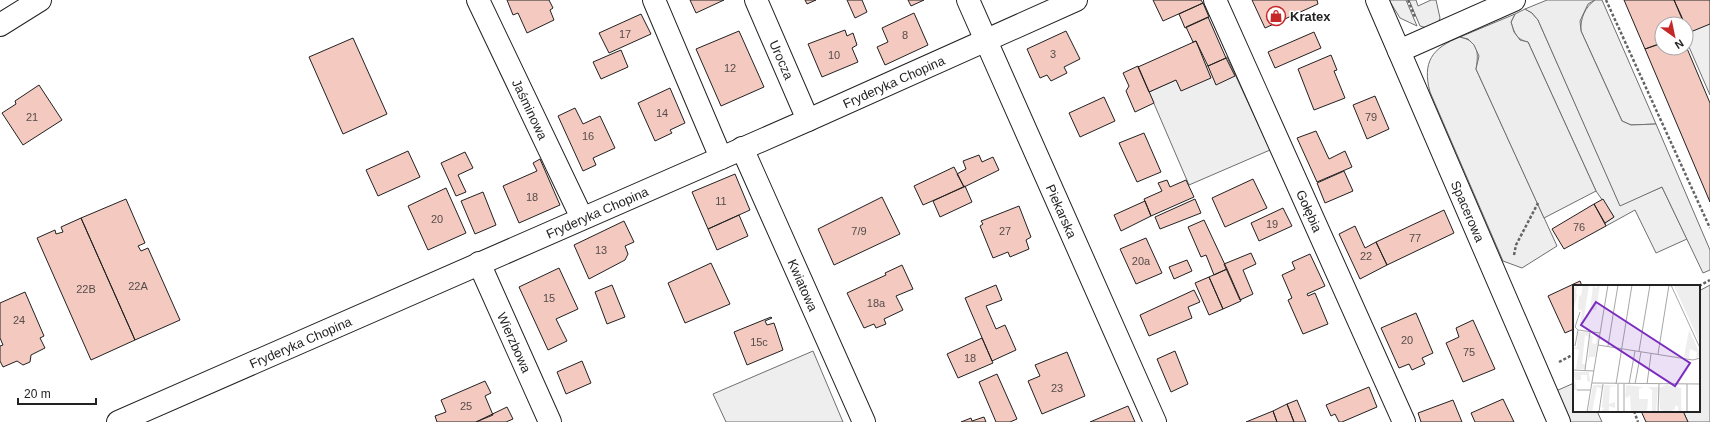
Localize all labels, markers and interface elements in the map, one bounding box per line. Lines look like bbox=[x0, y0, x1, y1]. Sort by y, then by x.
shop icon: Kratex bbox=[1265, 5, 1287, 27]
place label: Kratex bbox=[1290, 9, 1331, 24]
north arrow bbox=[1654, 16, 1694, 56]
house number: 17 bbox=[619, 28, 631, 40]
house number: 8 bbox=[902, 29, 908, 41]
text: N bbox=[1673, 37, 1686, 52]
street label: Urocza bbox=[766, 38, 797, 82]
house number: 3 bbox=[1050, 48, 1056, 60]
house number: 10 bbox=[828, 49, 840, 61]
street label: Fryderyka Chopina bbox=[841, 53, 948, 111]
house number: 12 bbox=[724, 62, 736, 74]
street label: Jaśminowa bbox=[509, 77, 551, 143]
house number: 14 bbox=[656, 107, 668, 119]
house number: 21 bbox=[26, 111, 38, 123]
house number: 79 bbox=[1365, 111, 1377, 123]
house number: 16 bbox=[582, 130, 594, 142]
street label: Spacerowa bbox=[1448, 179, 1488, 245]
street label: Piekarska bbox=[1043, 182, 1080, 241]
street label: Fryderyka Chopina bbox=[544, 184, 651, 242]
street label: Gołębia bbox=[1293, 187, 1325, 235]
house number: 18 bbox=[526, 191, 538, 203]
house number: 11 bbox=[715, 195, 727, 207]
house number: 20 bbox=[431, 213, 443, 225]
house number: 19 bbox=[1266, 218, 1278, 230]
house number: 76 bbox=[1573, 221, 1585, 233]
house number: 7/9 bbox=[851, 225, 867, 237]
house number: 27 bbox=[999, 225, 1011, 237]
house number: 77 bbox=[1409, 232, 1421, 244]
house number: 13 bbox=[595, 244, 607, 256]
house number: 22 bbox=[1360, 250, 1372, 262]
house number: 20a bbox=[1132, 255, 1151, 267]
street label: Kwiatowa bbox=[784, 257, 821, 314]
house number: 22A bbox=[128, 280, 148, 292]
house number: 22B bbox=[76, 283, 96, 295]
inset map bbox=[1573, 285, 1700, 412]
house number: 15 bbox=[543, 292, 555, 304]
house number: 18a bbox=[867, 297, 886, 309]
street label: Wierzbowa bbox=[494, 310, 534, 376]
street label: Fryderyka Chopina bbox=[247, 313, 355, 372]
house number: 24 bbox=[13, 314, 25, 326]
house number: 20 bbox=[1401, 334, 1413, 346]
house number: 15c bbox=[750, 336, 768, 348]
house number: 75 bbox=[1463, 346, 1475, 358]
house number: 18 bbox=[964, 352, 976, 364]
scale bar bbox=[18, 380, 96, 406]
house number: 23 bbox=[1051, 382, 1063, 394]
text: 20 m bbox=[24, 387, 51, 401]
house number: 25 bbox=[460, 400, 472, 412]

